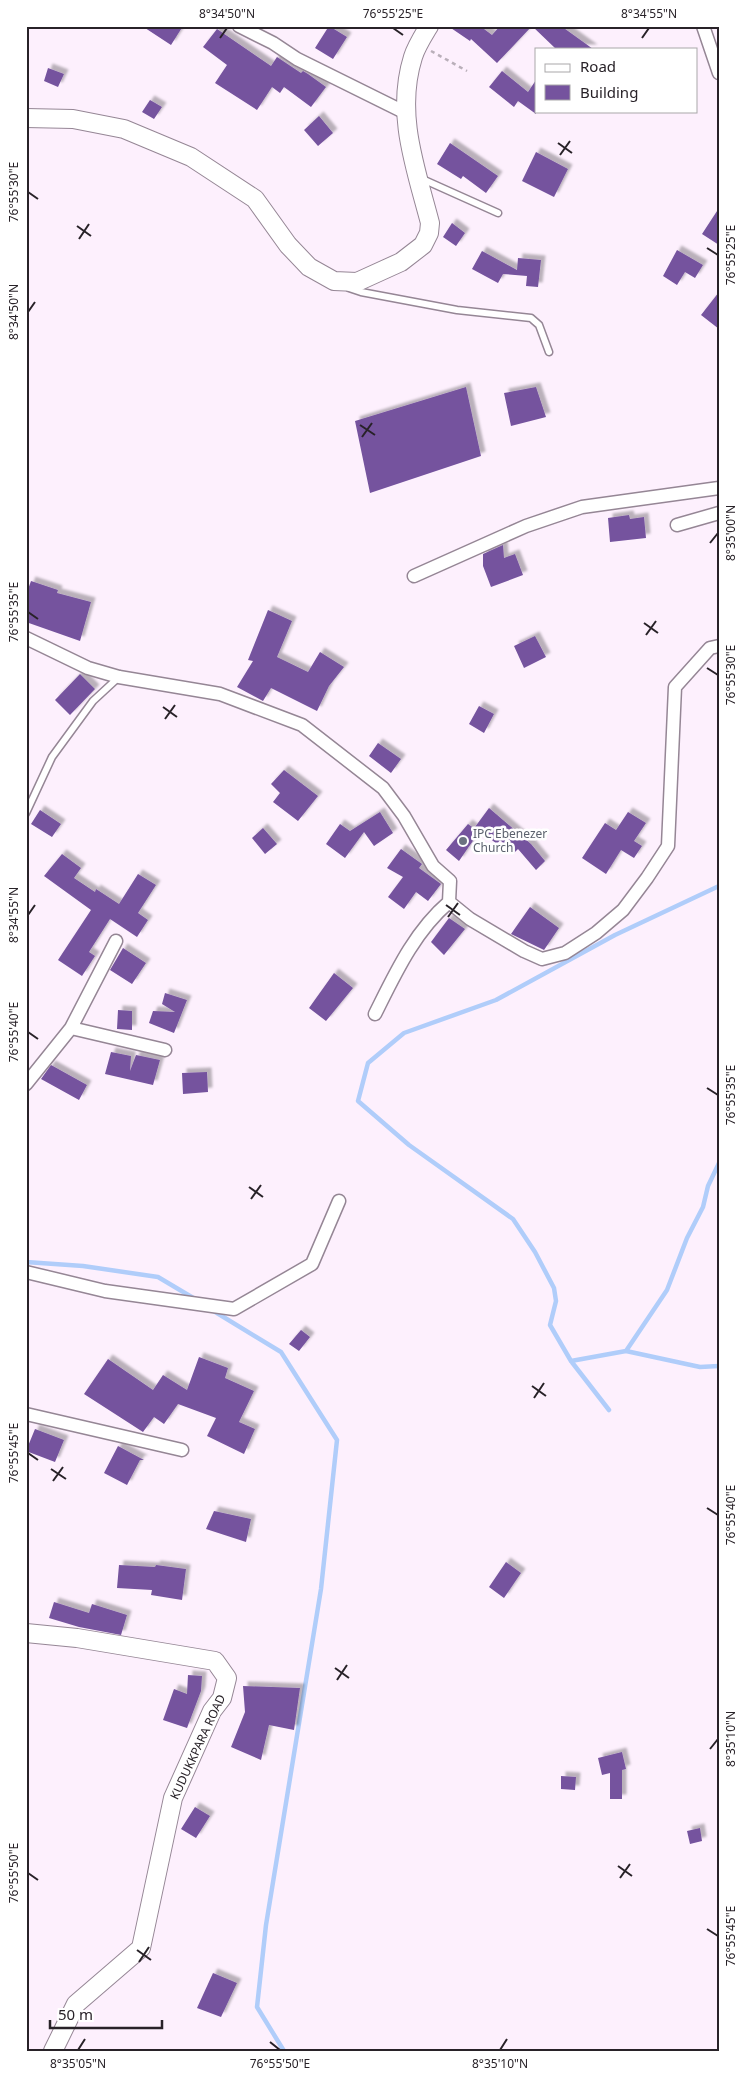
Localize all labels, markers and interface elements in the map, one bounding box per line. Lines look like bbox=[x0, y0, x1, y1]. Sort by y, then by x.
text: 8°34'50"N bbox=[199, 5, 255, 22]
text: 76°55'25"E bbox=[363, 5, 423, 22]
text: 8°34'55"N bbox=[621, 5, 677, 22]
legend bbox=[535, 48, 698, 112]
text: Road bbox=[580, 56, 616, 76]
text: Building bbox=[580, 82, 638, 102]
text: 76°55'30"E bbox=[5, 162, 22, 222]
text: 76°55'25"E bbox=[722, 225, 739, 285]
text: 8°34'50"N bbox=[5, 284, 22, 340]
text: 8°35'00"N bbox=[722, 505, 739, 561]
text: 76°55'35"E bbox=[5, 582, 22, 642]
text: 76°55'30"E bbox=[722, 645, 739, 705]
place label: IPC Ebenezer Church bbox=[473, 825, 547, 856]
marker: IPC Ebenezer Church bbox=[457, 835, 469, 847]
text: 8°34'55"N bbox=[5, 887, 22, 943]
text: 76°55'40"E bbox=[5, 1002, 22, 1062]
text: 76°55'35"E bbox=[722, 1065, 739, 1125]
text: 76°55'45"E bbox=[5, 1423, 22, 1483]
text: 76°55'40"E bbox=[722, 1485, 739, 1545]
street label: KUDUKKPARA ROAD bbox=[166, 1691, 229, 1802]
text: 8°35'10"N bbox=[722, 1711, 739, 1767]
text: 76°55'50"E bbox=[5, 1843, 22, 1903]
text: 76°55'45"E bbox=[722, 1906, 739, 1966]
scale bar bbox=[50, 1997, 162, 2029]
text: 50 m bbox=[58, 2004, 93, 2024]
text: 8°35'05"N bbox=[50, 2055, 106, 2072]
text: 76°55'50"E bbox=[250, 2055, 310, 2072]
text: 8°35'10"N bbox=[472, 2055, 528, 2072]

